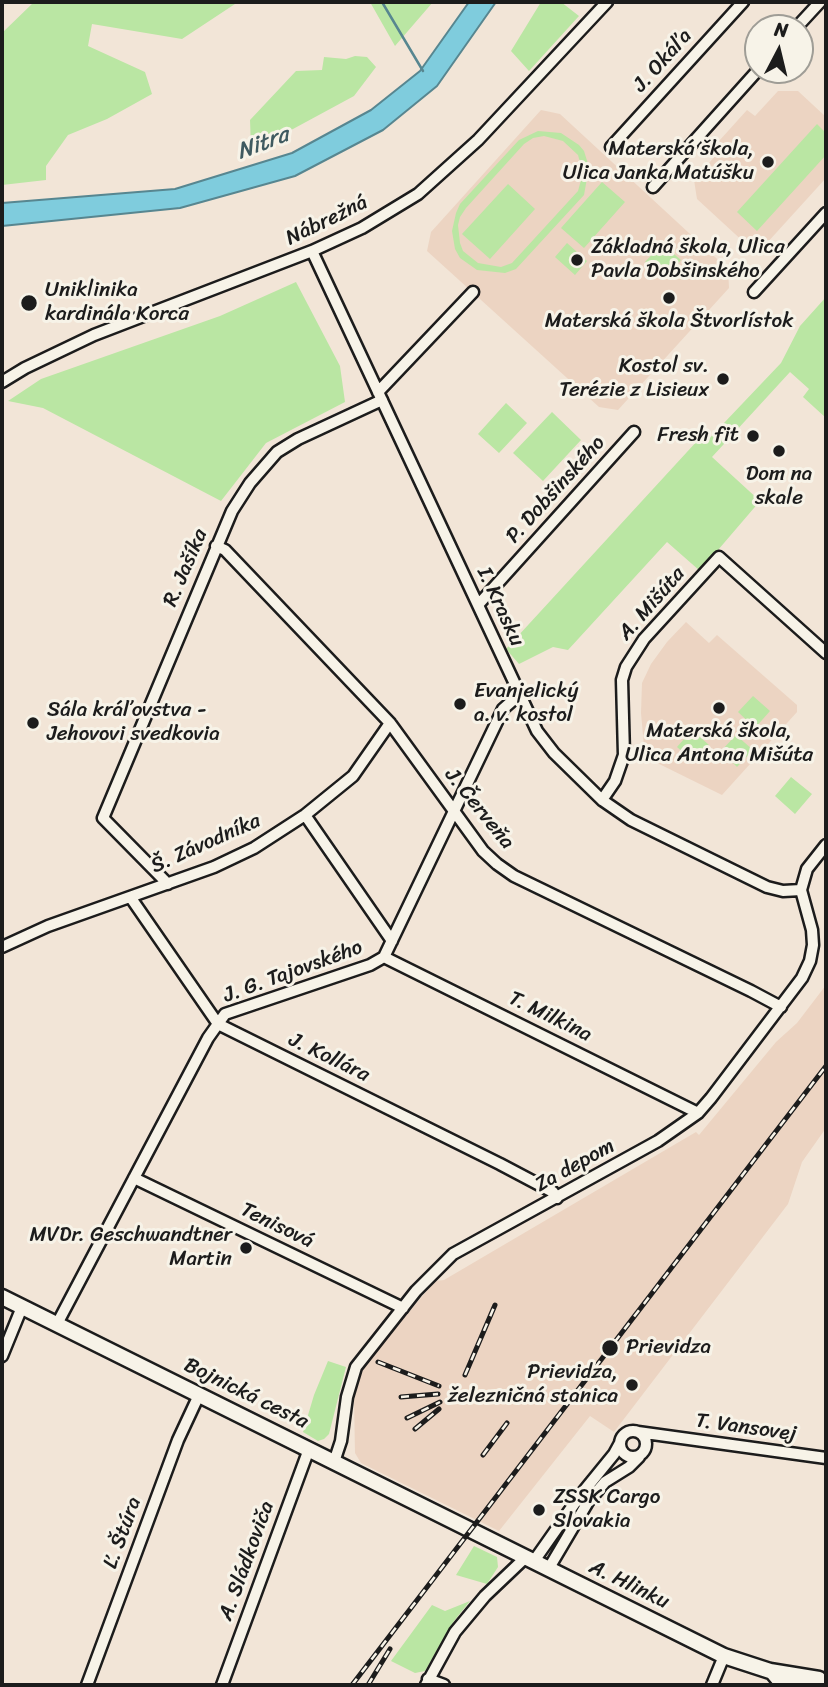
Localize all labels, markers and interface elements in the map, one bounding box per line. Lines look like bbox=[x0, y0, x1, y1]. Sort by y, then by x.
text: N bbox=[773, 12, 790, 47]
north arrow bbox=[744, 14, 814, 84]
street label: J. Okáľa bbox=[628, 24, 698, 98]
water label: Nitra bbox=[233, 122, 293, 166]
place label: Materská škola, Ulica Janka Matúšku bbox=[563, 137, 754, 187]
marker: Materská škola, Ulica Janka Matúšku bbox=[760, 154, 776, 170]
street label: Nábrežná bbox=[282, 190, 372, 252]
place label: Základná škola, Ulica Pavla Dobšinského bbox=[591, 235, 785, 285]
marker: Základná škola, Ulica Pavla Dobšinského bbox=[569, 252, 585, 268]
place label: Uniklinika kardinála Korca bbox=[45, 278, 189, 328]
marker: Materská škola Štvorlístok bbox=[661, 290, 677, 306]
marker: Uniklinika kardinála Korca bbox=[19, 293, 39, 313]
place label: Materská škola Štvorlístok bbox=[545, 309, 793, 335]
place label: Kostol sv. Terézie z Lisieux bbox=[559, 354, 709, 404]
marker: Kostol sv. Terézie z Lisieux bbox=[715, 371, 731, 387]
place label: Fresh fit bbox=[657, 423, 739, 449]
marker: Fresh fit bbox=[745, 428, 761, 444]
street label: P. Dobšinského bbox=[501, 431, 611, 549]
marker: Dom na skale bbox=[771, 443, 787, 459]
place label: Dom na skale bbox=[746, 462, 812, 512]
street label: R. Jašíka bbox=[158, 525, 214, 611]
street label: A. Mišúta bbox=[613, 562, 691, 646]
street label: I. Krasku bbox=[471, 564, 529, 650]
place label: Evanjelický a. v. kostol bbox=[474, 679, 579, 729]
marker: Evanjelický a. v. kostol bbox=[452, 696, 468, 712]
place label: Sála kráľovstva - Jehovovi svedkovia bbox=[47, 698, 220, 748]
marker: Materská škola, Ulica Antona Mišúta bbox=[711, 700, 727, 716]
marker: Sála kráľovstva - Jehovovi svedkovia bbox=[25, 715, 41, 731]
place label: Materská škola, Ulica Antona Mišúta bbox=[625, 719, 813, 769]
street label: J. Červeňa bbox=[439, 764, 519, 854]
street label: Š. Závodníka bbox=[147, 809, 265, 879]
street label: J. G. Tajovského bbox=[220, 935, 366, 1009]
street label: T. Milkina bbox=[504, 986, 596, 1048]
street label: J. Kollára bbox=[284, 1028, 374, 1088]
street label: Za depom bbox=[531, 1134, 619, 1198]
street label: Tenisová bbox=[236, 1198, 318, 1254]
place label: MVDr. Geschwandtner Martin bbox=[29, 1223, 232, 1273]
marker: MVDr. Geschwandtner Martin bbox=[238, 1240, 254, 1256]
place label: Prievidza bbox=[626, 1335, 711, 1361]
marker: Prievidza bbox=[600, 1338, 620, 1358]
street label: Bojnická cesta bbox=[180, 1353, 312, 1435]
place label: Prievidza, železničná stanica bbox=[448, 1360, 618, 1410]
marker: Prievidza, železničná stanica bbox=[624, 1377, 640, 1393]
street label: T. Vansovej bbox=[694, 1408, 798, 1448]
place label: ZSSK Cargo Slovakia bbox=[553, 1485, 660, 1535]
street label: Ľ. Štúra bbox=[98, 1494, 148, 1572]
street label: A. Sládkoviča bbox=[214, 1498, 280, 1624]
marker: ZSSK Cargo Slovakia bbox=[531, 1502, 547, 1518]
street label: A. Hlinku bbox=[585, 1555, 673, 1615]

